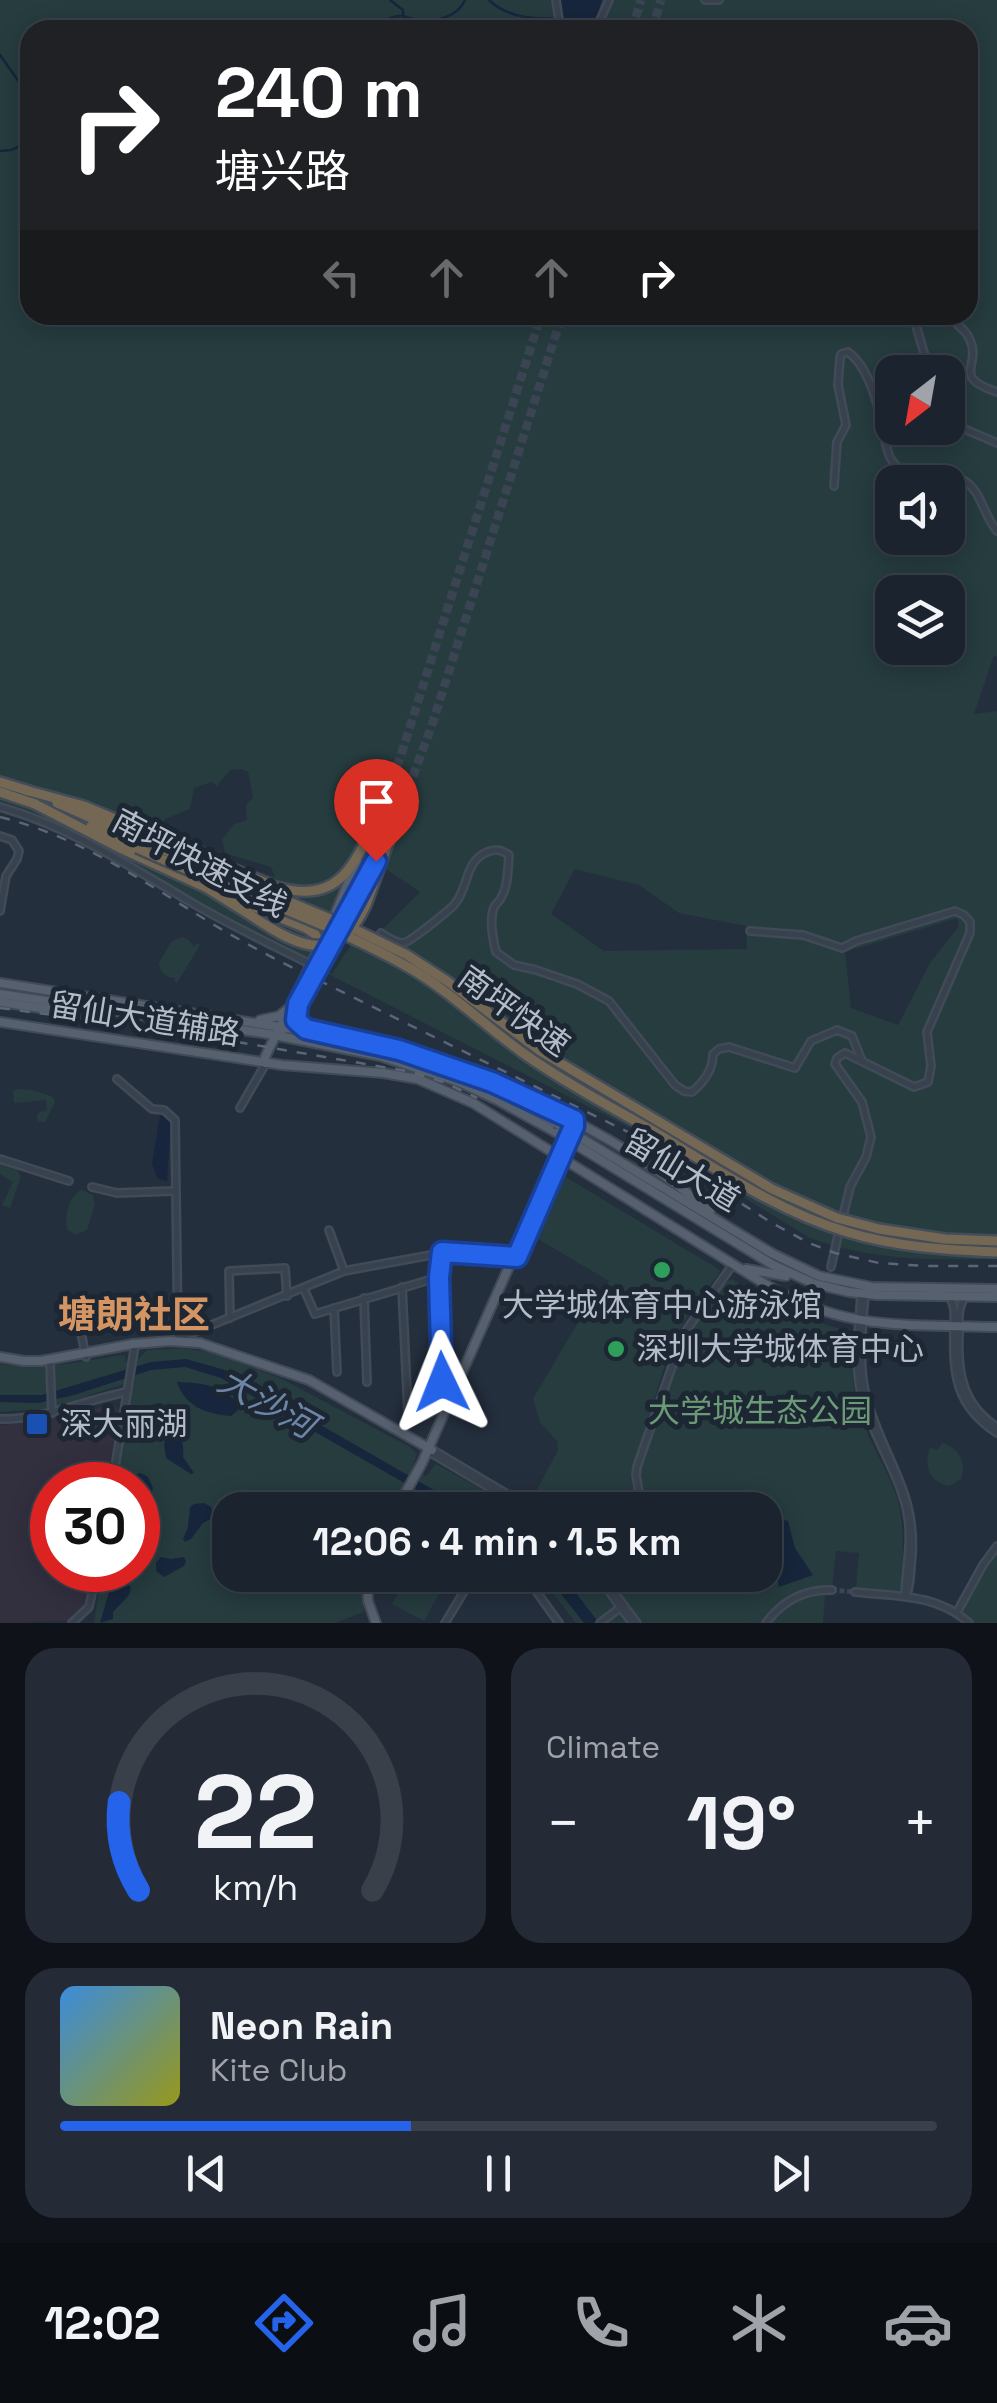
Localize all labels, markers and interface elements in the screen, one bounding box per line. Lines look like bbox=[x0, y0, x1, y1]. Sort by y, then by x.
text: 240 m bbox=[215, 48, 423, 137]
icon: right bbox=[50, 60, 180, 190]
text: 塘兴路 bbox=[215, 143, 350, 200]
icon: left bbox=[314, 250, 369, 305]
icon: ahead bbox=[419, 250, 474, 305]
icon: ahead bbox=[524, 250, 579, 305]
icon: right bbox=[629, 250, 684, 305]
north arrow bbox=[875, 355, 965, 445]
map controls bbox=[875, 355, 965, 665]
button: sound bbox=[875, 465, 965, 555]
button: layers bbox=[875, 575, 965, 665]
pin bbox=[334, 759, 419, 862]
icon: arrive bbox=[349, 774, 404, 829]
street label: 南坪快速支线 bbox=[106, 800, 294, 926]
street label: 南坪快速 bbox=[450, 957, 578, 1065]
street label: 留仙大道辅路 bbox=[47, 984, 243, 1054]
street label: 留仙大道 bbox=[617, 1120, 747, 1220]
marker: 大学城体育中心游泳馆 bbox=[651, 1259, 673, 1281]
place label: 大学城体育中心游泳馆 bbox=[502, 1285, 822, 1325]
district label: 塘朗社区 bbox=[58, 1291, 210, 1339]
place label: 深圳大学城体育中心 bbox=[636, 1329, 924, 1369]
position arrow bbox=[390, 1330, 494, 1434]
marker: 深圳大学城体育中心 bbox=[605, 1338, 627, 1360]
water label: 大沙河 bbox=[210, 1358, 329, 1451]
park label: 大学城生态公园 bbox=[648, 1391, 872, 1431]
place label: 深大丽湖 bbox=[60, 1404, 188, 1444]
marker: 深大丽湖 bbox=[24, 1411, 50, 1437]
speed limit sign: 30 bbox=[30, 1462, 160, 1592]
text: 12:06 · 4 min · 1.5 km bbox=[313, 1518, 681, 1566]
text: Climate bbox=[546, 1727, 660, 1767]
text: 22 bbox=[194, 1746, 317, 1878]
text: 19° bbox=[687, 1775, 796, 1871]
text: − bbox=[546, 1788, 580, 1858]
text: + bbox=[903, 1788, 937, 1858]
text: km/h bbox=[213, 1865, 298, 1910]
text: Neon Rain bbox=[210, 2002, 393, 2050]
text: Kite Club bbox=[210, 2050, 347, 2090]
icon: previous bbox=[179, 2146, 234, 2201]
icon: pause bbox=[471, 2146, 526, 2201]
icon: next bbox=[763, 2146, 818, 2201]
icon: directions bbox=[249, 2288, 319, 2358]
icon: music bbox=[407, 2288, 477, 2358]
icon: phone bbox=[566, 2288, 636, 2358]
icon: climate bbox=[724, 2288, 794, 2358]
icon: car bbox=[883, 2288, 953, 2358]
text: 12:02 bbox=[44, 2295, 161, 2352]

